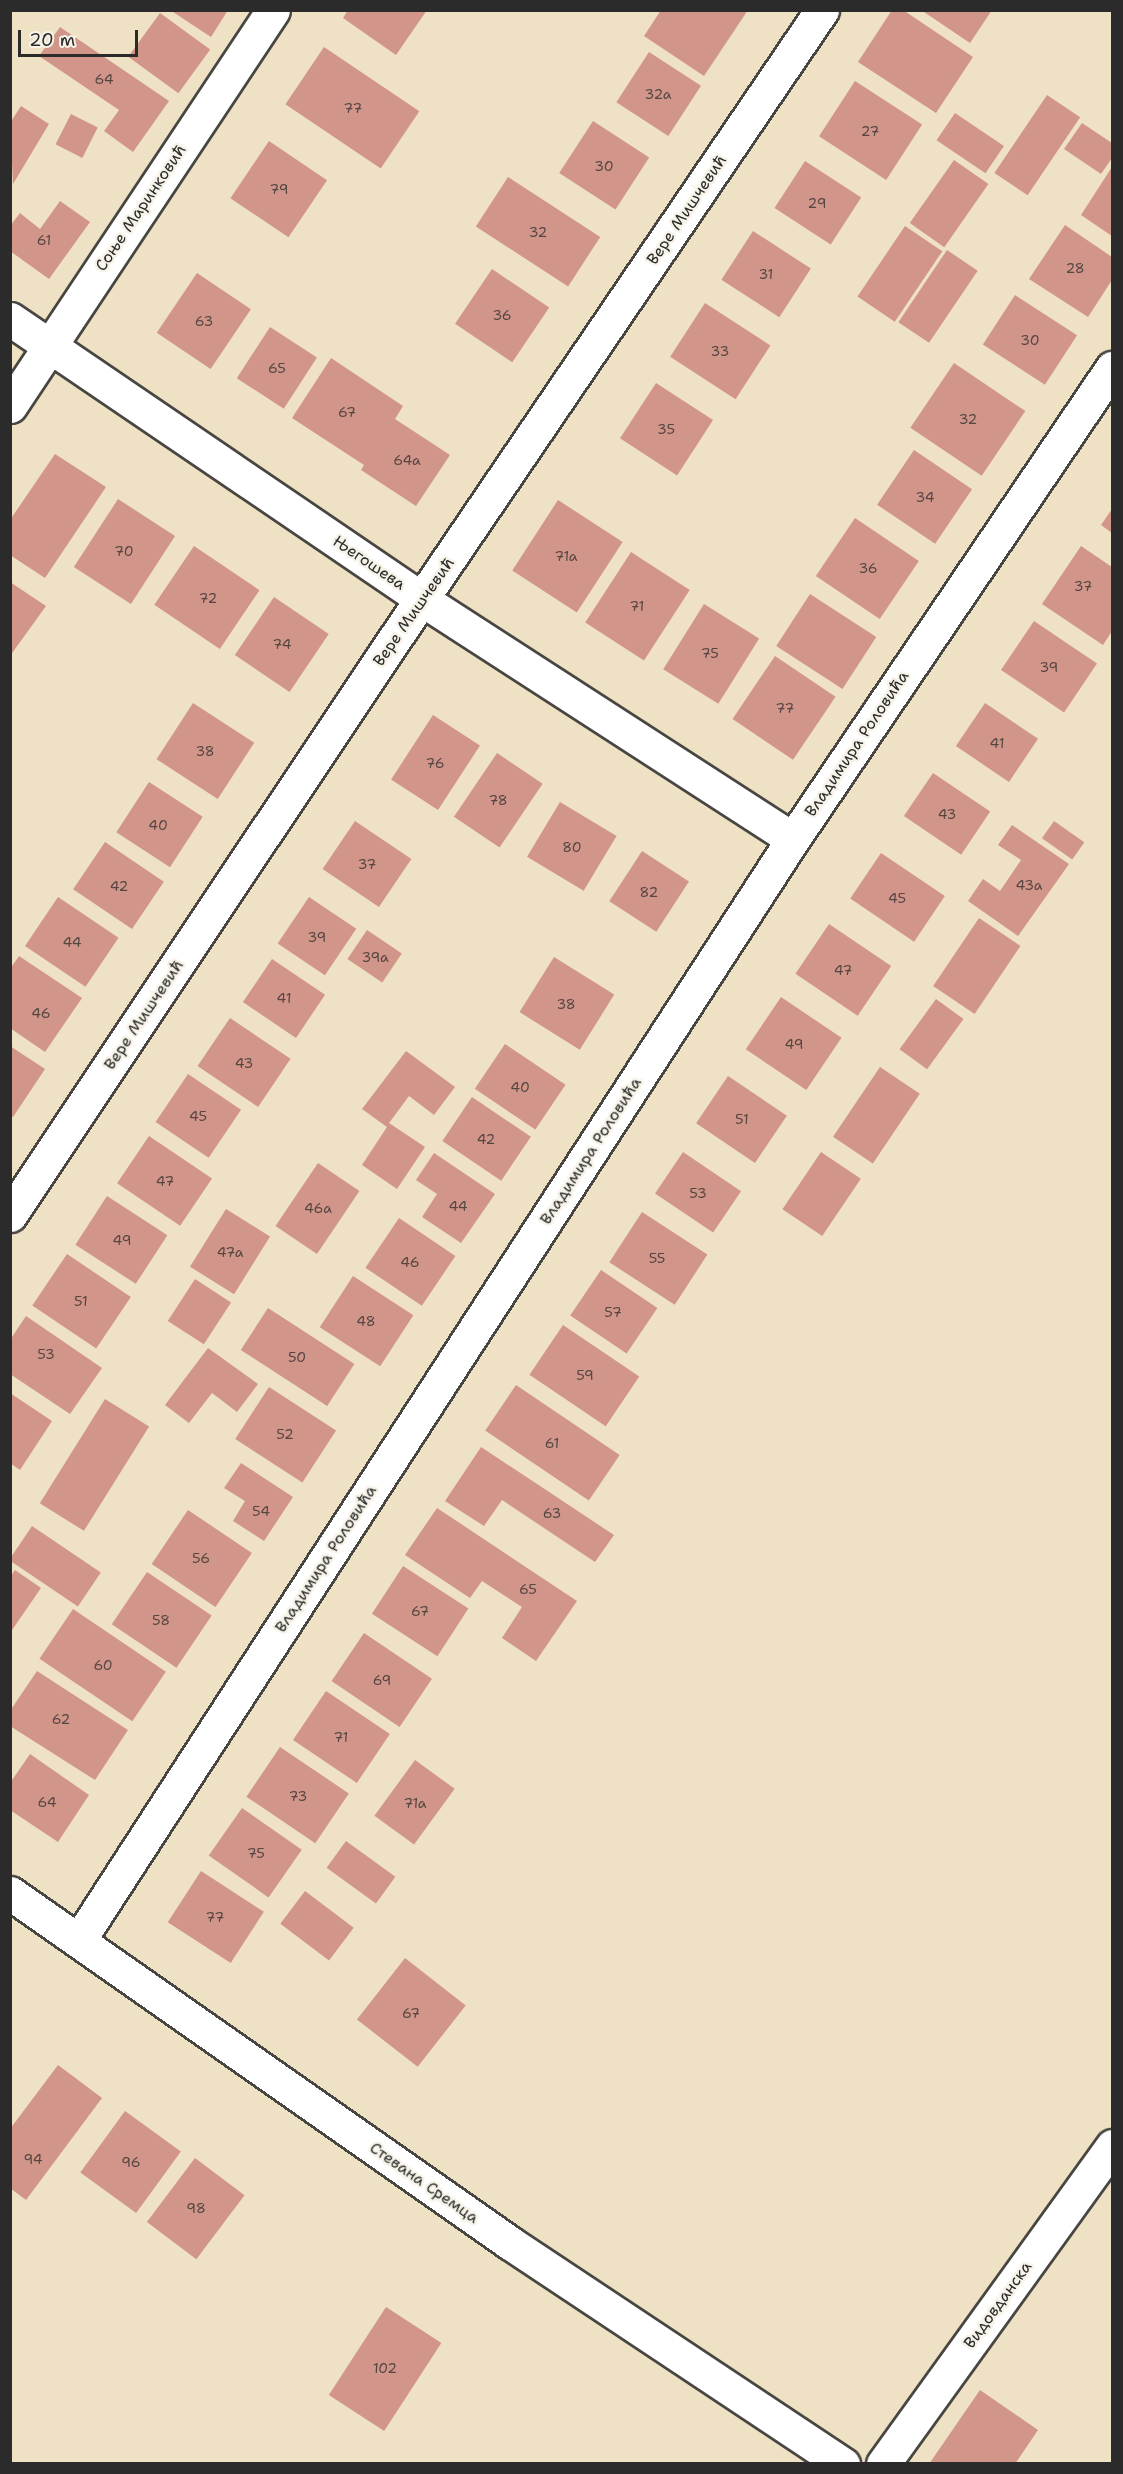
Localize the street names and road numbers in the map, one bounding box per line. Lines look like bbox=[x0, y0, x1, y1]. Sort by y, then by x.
street label: Соње Маринковић bbox=[92, 141, 190, 275]
street label: Вере Мишчевић bbox=[643, 151, 731, 269]
street label: Његошева bbox=[329, 532, 409, 594]
street label: Вере Мишчевић bbox=[369, 554, 459, 670]
street label: Владимира Роловића bbox=[801, 668, 913, 820]
street label: Вере Мишчевић bbox=[100, 956, 188, 1074]
street label: Владимира Роловића bbox=[536, 1074, 646, 1228]
street label: Владимира Роловића bbox=[271, 1482, 381, 1636]
street label: Стевана Сремца bbox=[366, 2138, 482, 2228]
street label: Видовданска bbox=[960, 2258, 1036, 2352]

